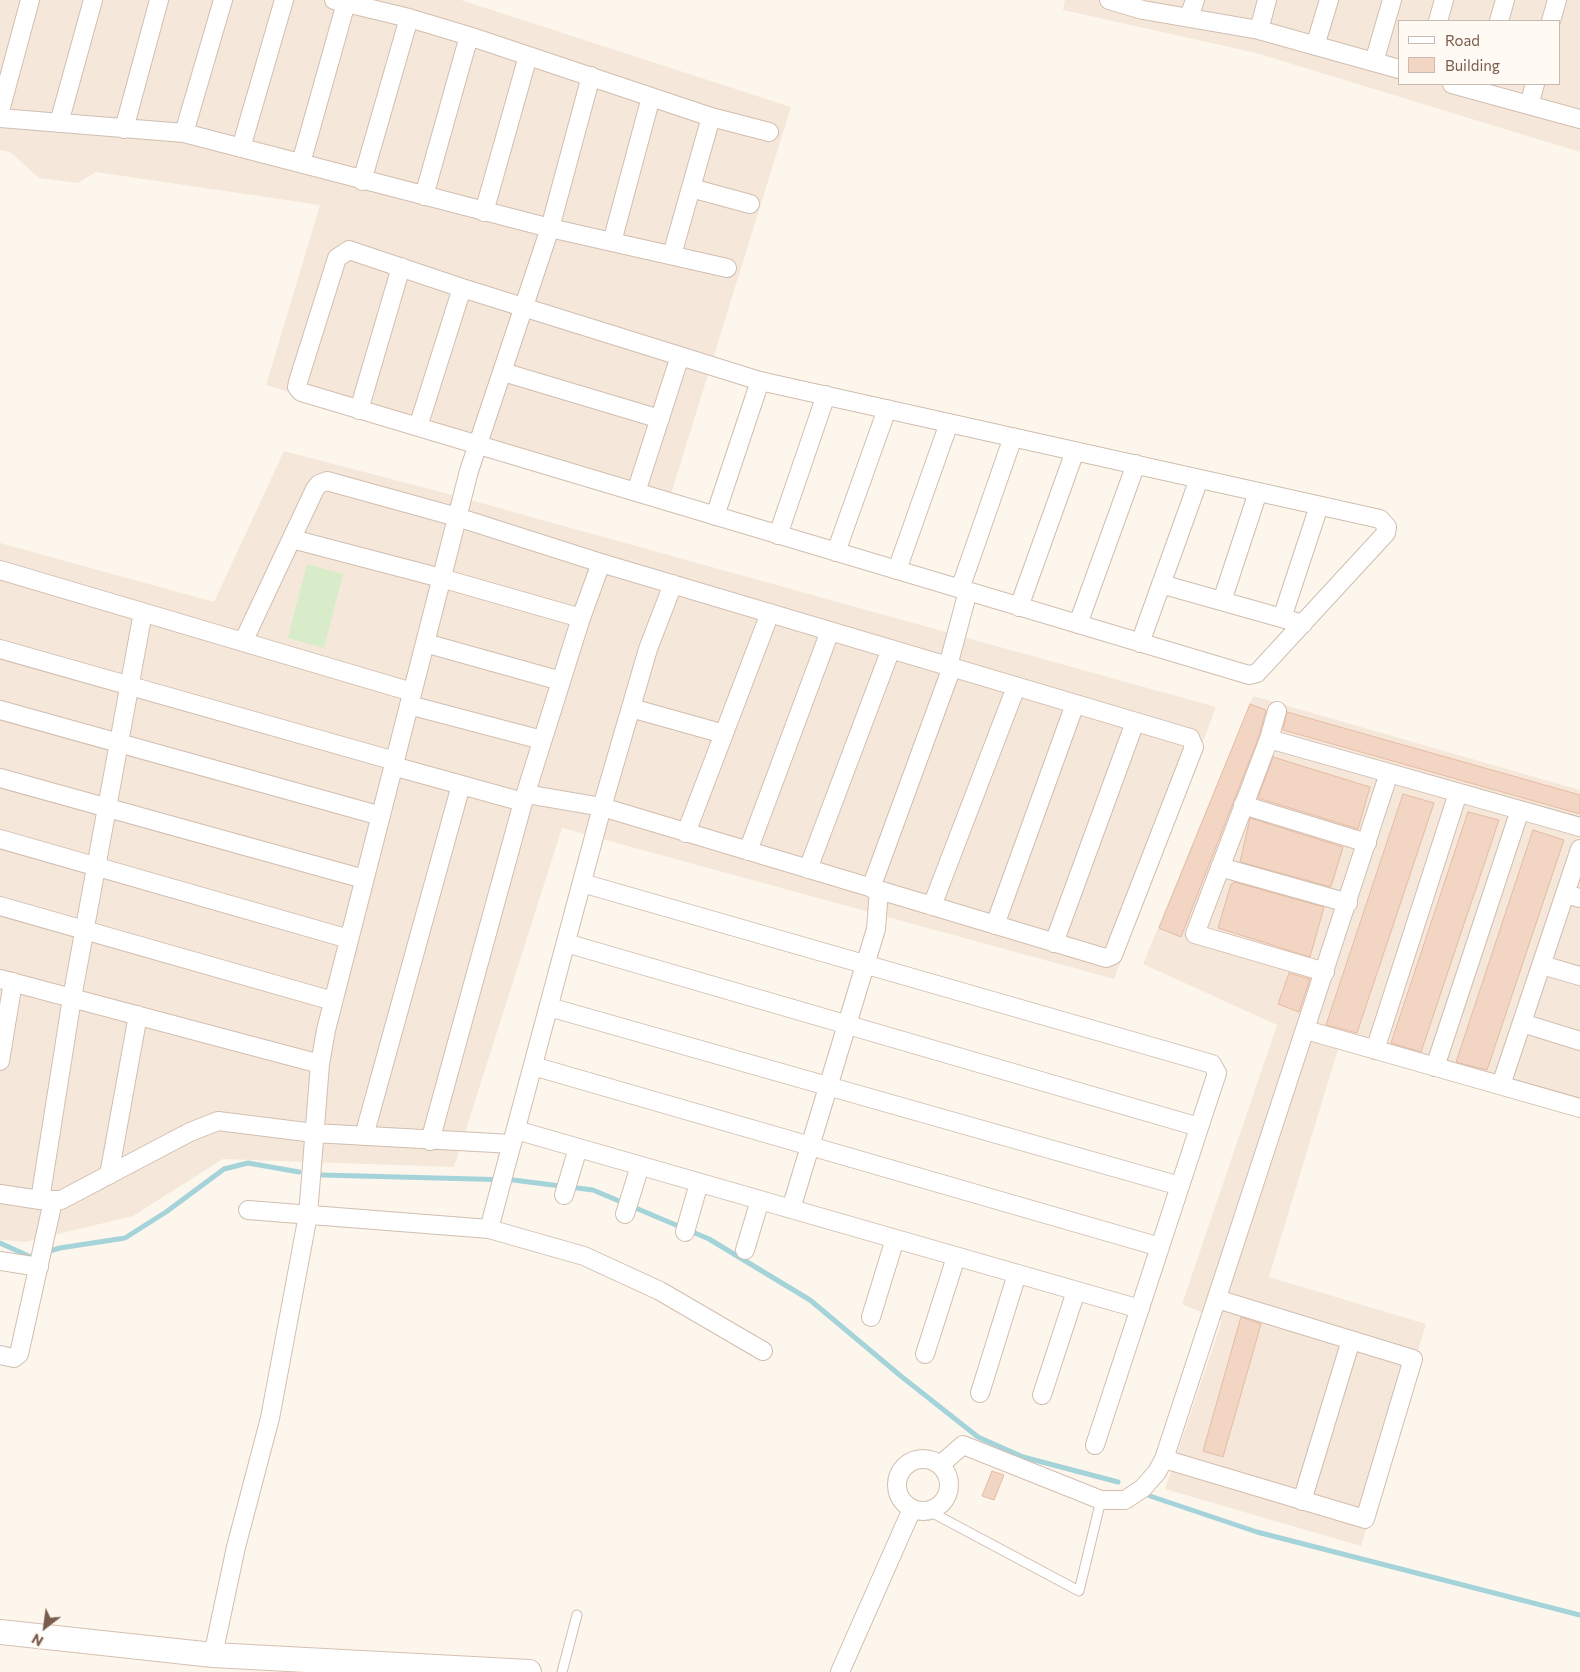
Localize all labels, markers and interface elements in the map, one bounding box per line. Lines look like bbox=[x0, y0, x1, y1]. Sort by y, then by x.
legend bbox=[1398, 20, 1560, 85]
text: Road bbox=[1445, 31, 1480, 49]
text: Building bbox=[1445, 56, 1500, 74]
north arrow bbox=[20, 1602, 70, 1652]
text: N bbox=[28, 1630, 46, 1650]

